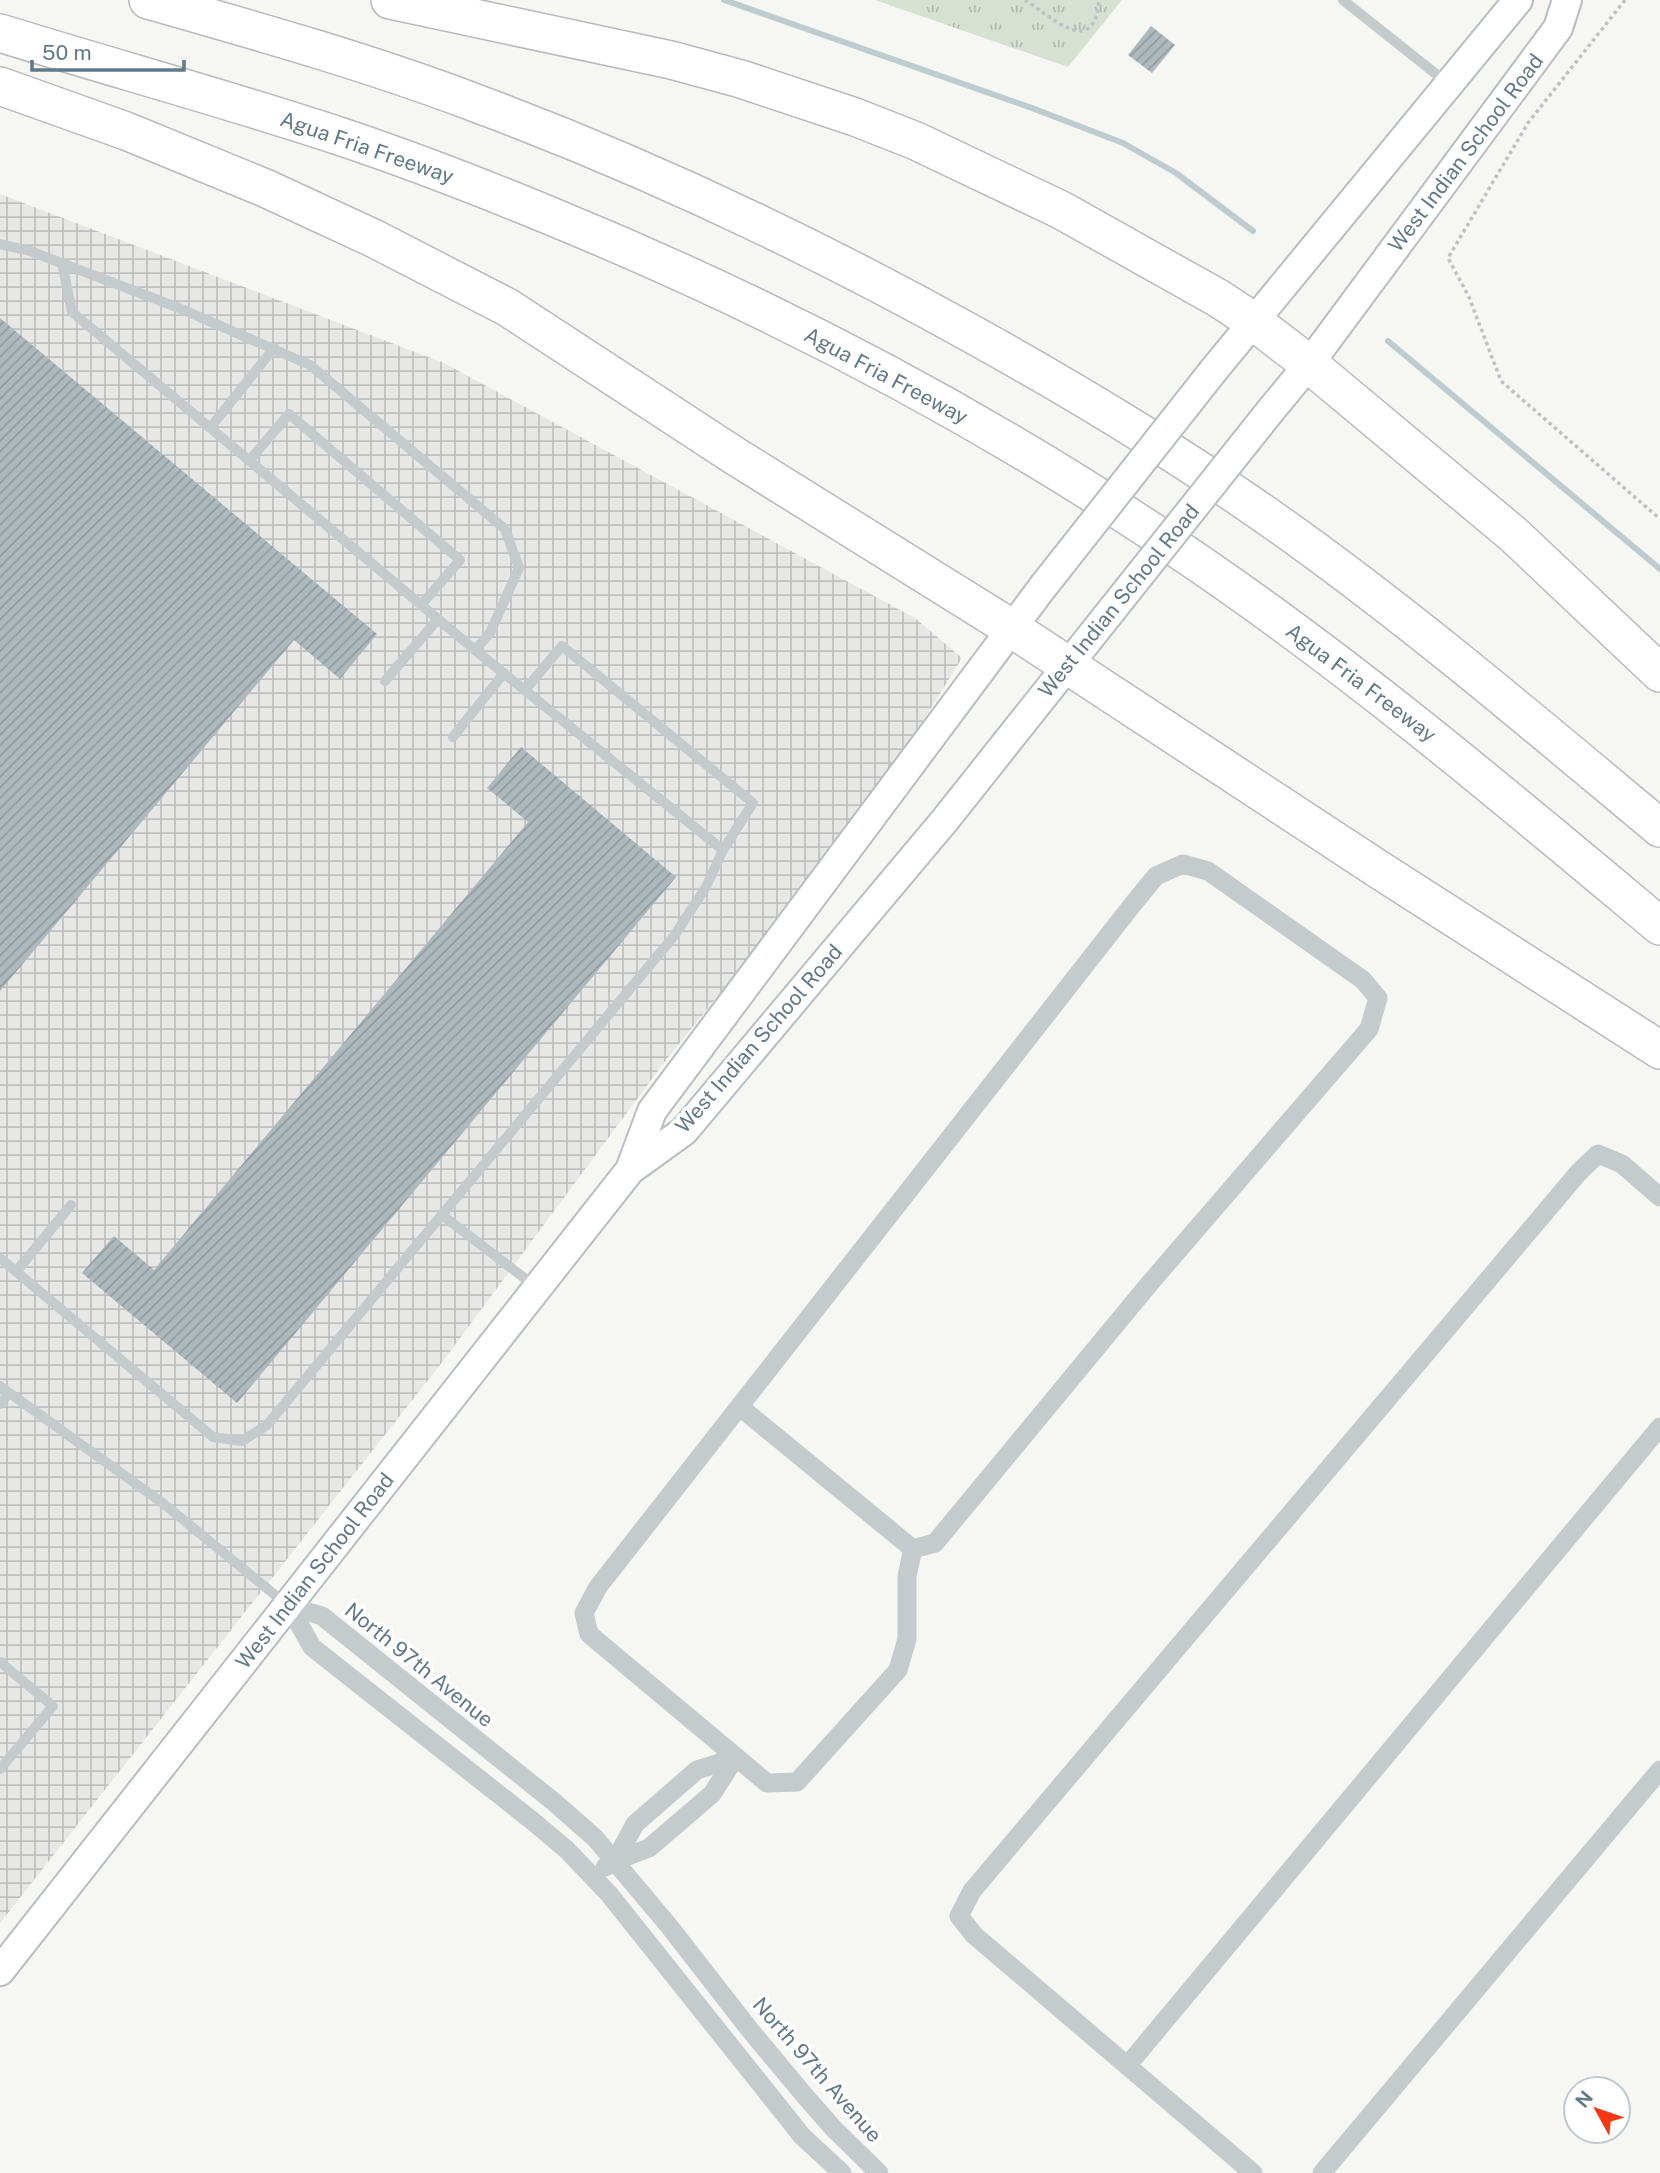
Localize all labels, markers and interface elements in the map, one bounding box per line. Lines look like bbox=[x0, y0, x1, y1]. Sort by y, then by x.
scale bar bbox=[32, 28, 184, 72]
text: 50 m bbox=[42, 40, 92, 65]
street label: West Indian School Road bbox=[1383, 49, 1548, 257]
street label: Agua Fria Freeway bbox=[277, 106, 457, 189]
street label: Agua Fria Freeway bbox=[800, 322, 972, 429]
street label: West Indian School Road bbox=[1033, 499, 1204, 702]
street label: Agua Fria Freeway bbox=[1281, 618, 1441, 747]
street label: West Indian School Road bbox=[670, 939, 847, 1138]
street label: West Indian School Road bbox=[230, 1468, 399, 1674]
street label: North 97th Avenue bbox=[340, 1597, 499, 1732]
street label: North 97th Avenue bbox=[748, 1992, 887, 2147]
north arrow bbox=[1562, 2075, 1632, 2145]
text: N bbox=[1571, 2086, 1597, 2112]

